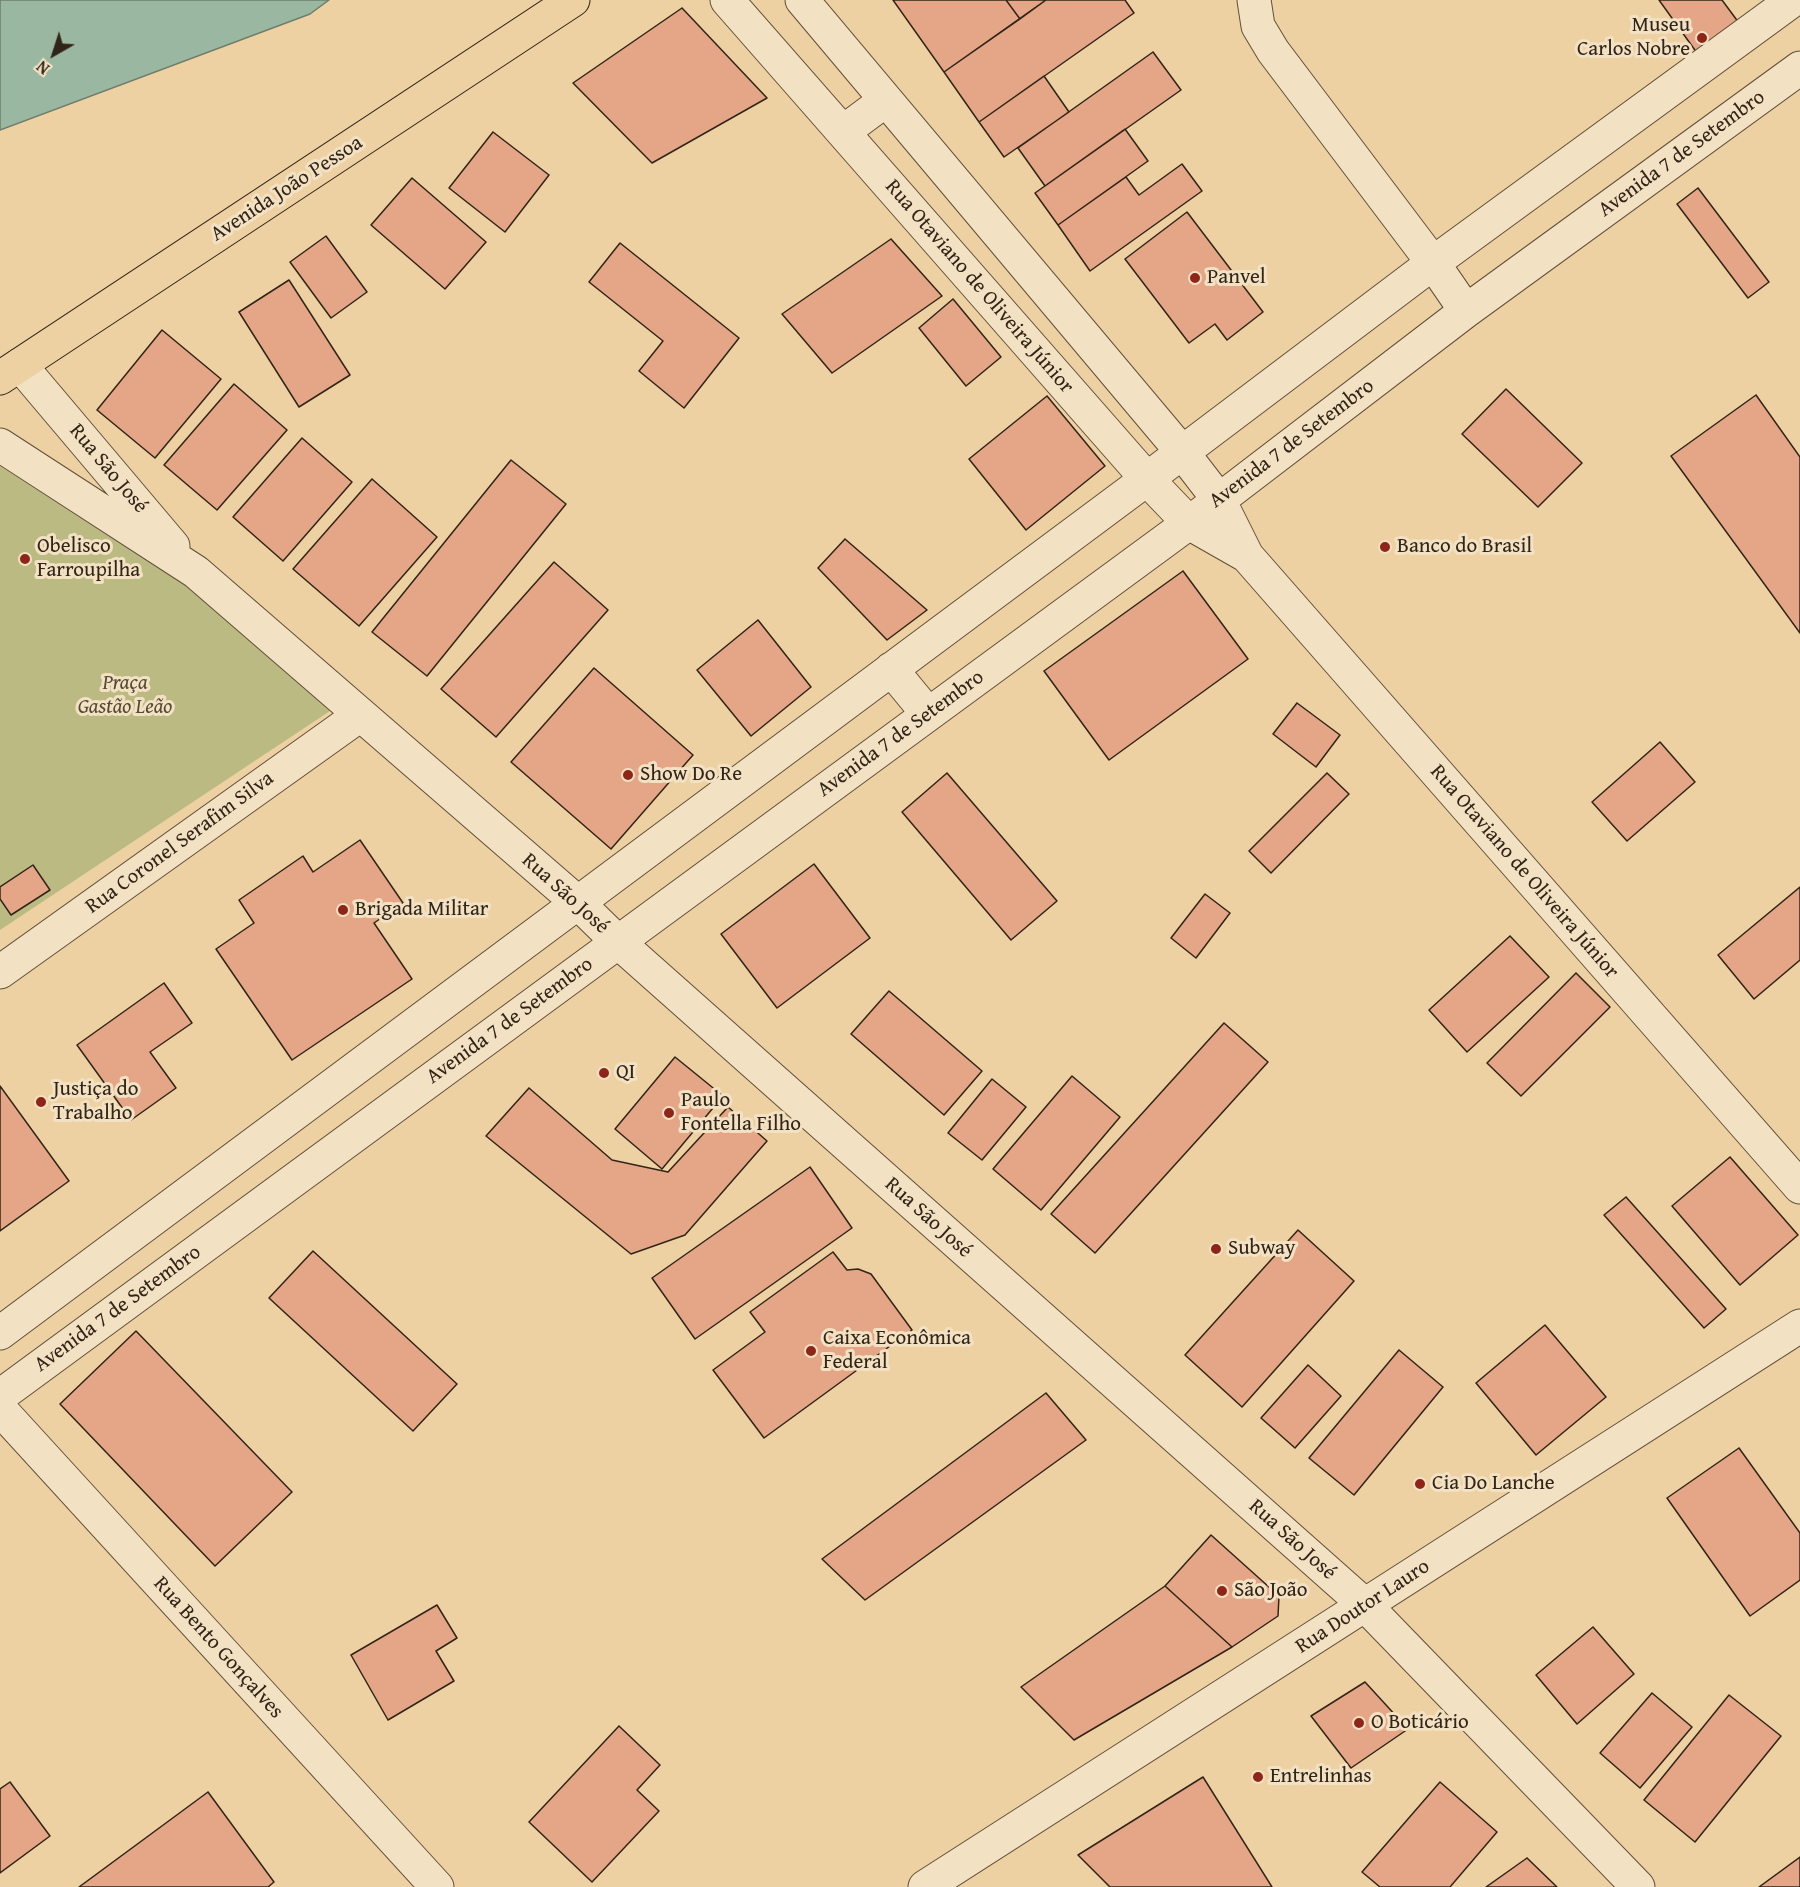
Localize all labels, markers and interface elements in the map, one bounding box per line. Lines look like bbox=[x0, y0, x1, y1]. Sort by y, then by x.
place label: Museu Carlos Nobre bbox=[1577, 13, 1690, 63]
north arrow bbox=[24, 24, 84, 84]
marker: Museu Carlos Nobre bbox=[1695, 31, 1709, 45]
text: N bbox=[31, 55, 54, 81]
street label: Avenida 7 de Setembro bbox=[1594, 85, 1770, 223]
street label: Avenida João Pessoa bbox=[206, 130, 368, 248]
street label: Rua Otaviano de Oliveira Júnior bbox=[879, 175, 1079, 399]
place label: Panvel bbox=[1207, 265, 1266, 291]
marker: Panvel bbox=[1188, 271, 1202, 285]
street label: Avenida 7 de Setembro bbox=[1205, 374, 1379, 514]
street label: Rua São José bbox=[63, 419, 153, 519]
place label: Obelisco Farroupilha bbox=[37, 534, 140, 584]
place label: Banco do Brasil bbox=[1397, 534, 1532, 560]
marker: Banco do Brasil bbox=[1378, 540, 1392, 554]
marker: Obelisco Farroupilha bbox=[18, 552, 32, 566]
street label: Avenida 7 de Setembro bbox=[813, 665, 989, 803]
park label: Praça Gastão Leão bbox=[78, 671, 172, 721]
street label: Rua Otaviano de Oliveira Júnior bbox=[1424, 760, 1624, 984]
place label: Show Do Re bbox=[640, 762, 742, 788]
street label: Rua Coronel Serafim Silva bbox=[81, 766, 279, 920]
marker: Show Do Re bbox=[621, 768, 635, 782]
street label: Rua São José bbox=[516, 848, 614, 940]
place label: Brigada Militar bbox=[355, 897, 488, 923]
marker: Brigada Militar bbox=[336, 903, 350, 917]
street label: Avenida 7 de Setembro bbox=[422, 952, 598, 1090]
place label: QI bbox=[616, 1060, 635, 1086]
marker: QI bbox=[597, 1066, 611, 1080]
place label: Justiça do Trabalho bbox=[53, 1077, 138, 1127]
place label: Paulo Fontella Filho bbox=[681, 1088, 801, 1138]
marker: Justiça do Trabalho bbox=[34, 1095, 48, 1109]
marker: Paulo Fontella Filho bbox=[662, 1106, 676, 1120]
street label: Rua São José bbox=[879, 1172, 977, 1264]
place label: Subway bbox=[1228, 1236, 1295, 1262]
street label: Avenida 7 de Setembro bbox=[30, 1240, 206, 1378]
marker: Subway bbox=[1209, 1242, 1223, 1256]
place label: Caixa Econômica Federal bbox=[823, 1326, 971, 1376]
marker: Caixa Econômica Federal bbox=[804, 1344, 818, 1358]
place label: Cia Do Lanche bbox=[1432, 1471, 1555, 1497]
marker: Cia Do Lanche bbox=[1413, 1477, 1427, 1491]
street label: Rua São José bbox=[1243, 1494, 1341, 1586]
street label: Rua Doutor Lauro bbox=[1291, 1554, 1435, 1660]
street label: Rua Bento Gonçalves bbox=[148, 1572, 288, 1724]
place label: São João bbox=[1234, 1578, 1307, 1604]
marker: São João bbox=[1215, 1584, 1229, 1598]
place label: O Boticário bbox=[1371, 1710, 1469, 1736]
marker: O Boticário bbox=[1352, 1716, 1366, 1730]
place label: Entrelinhas bbox=[1270, 1764, 1372, 1790]
marker: Entrelinhas bbox=[1251, 1770, 1265, 1784]

